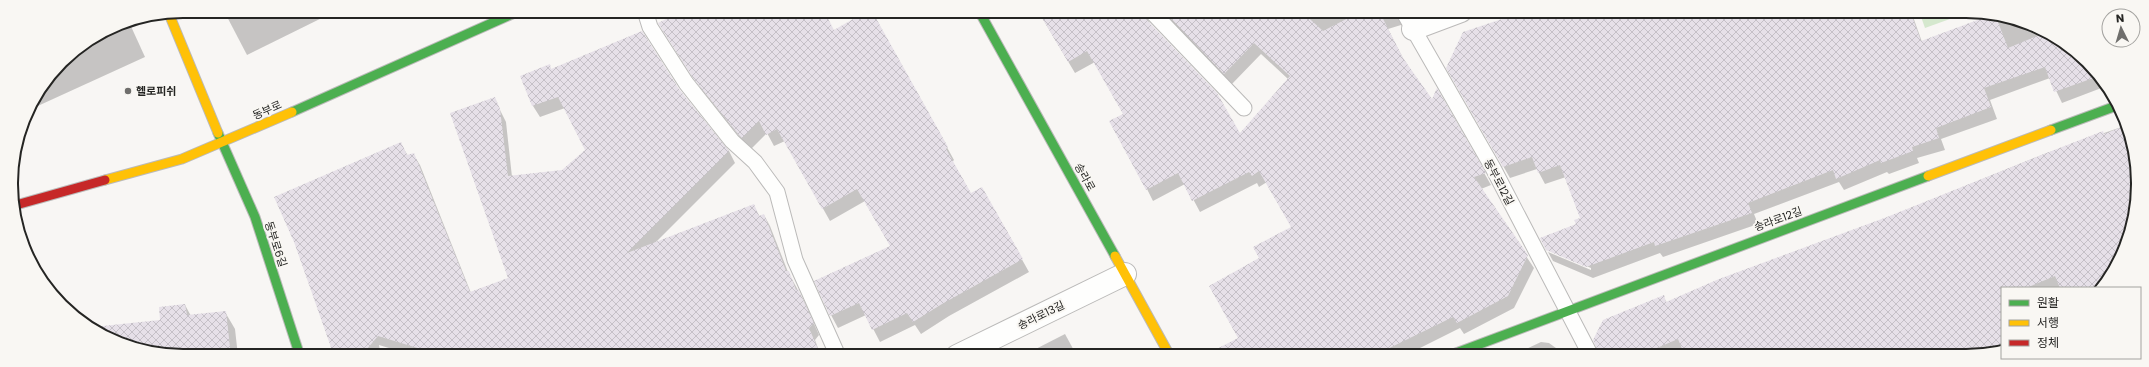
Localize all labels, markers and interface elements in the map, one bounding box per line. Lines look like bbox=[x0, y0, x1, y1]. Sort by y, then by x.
north arrow bbox=[2101, 8, 2141, 48]
text: N bbox=[2115, 10, 2125, 26]
place label: 헬로피쉬 bbox=[136, 83, 176, 99]
marker: 헬로피쉬 bbox=[123, 86, 133, 96]
street label: 동부로 bbox=[250, 97, 284, 123]
street label: 동부로12길 bbox=[1480, 156, 1518, 208]
street label: 송라로 bbox=[1071, 160, 1099, 194]
street label: 송라로12길 bbox=[1752, 203, 1804, 235]
street label: 동부로6길 bbox=[261, 219, 291, 269]
legend bbox=[2001, 287, 2141, 359]
text: 원활 bbox=[2037, 294, 2059, 311]
street label: 송라로13길 bbox=[1015, 297, 1067, 333]
text: 서행 bbox=[2037, 314, 2059, 331]
text: 정체 bbox=[2037, 334, 2059, 351]

